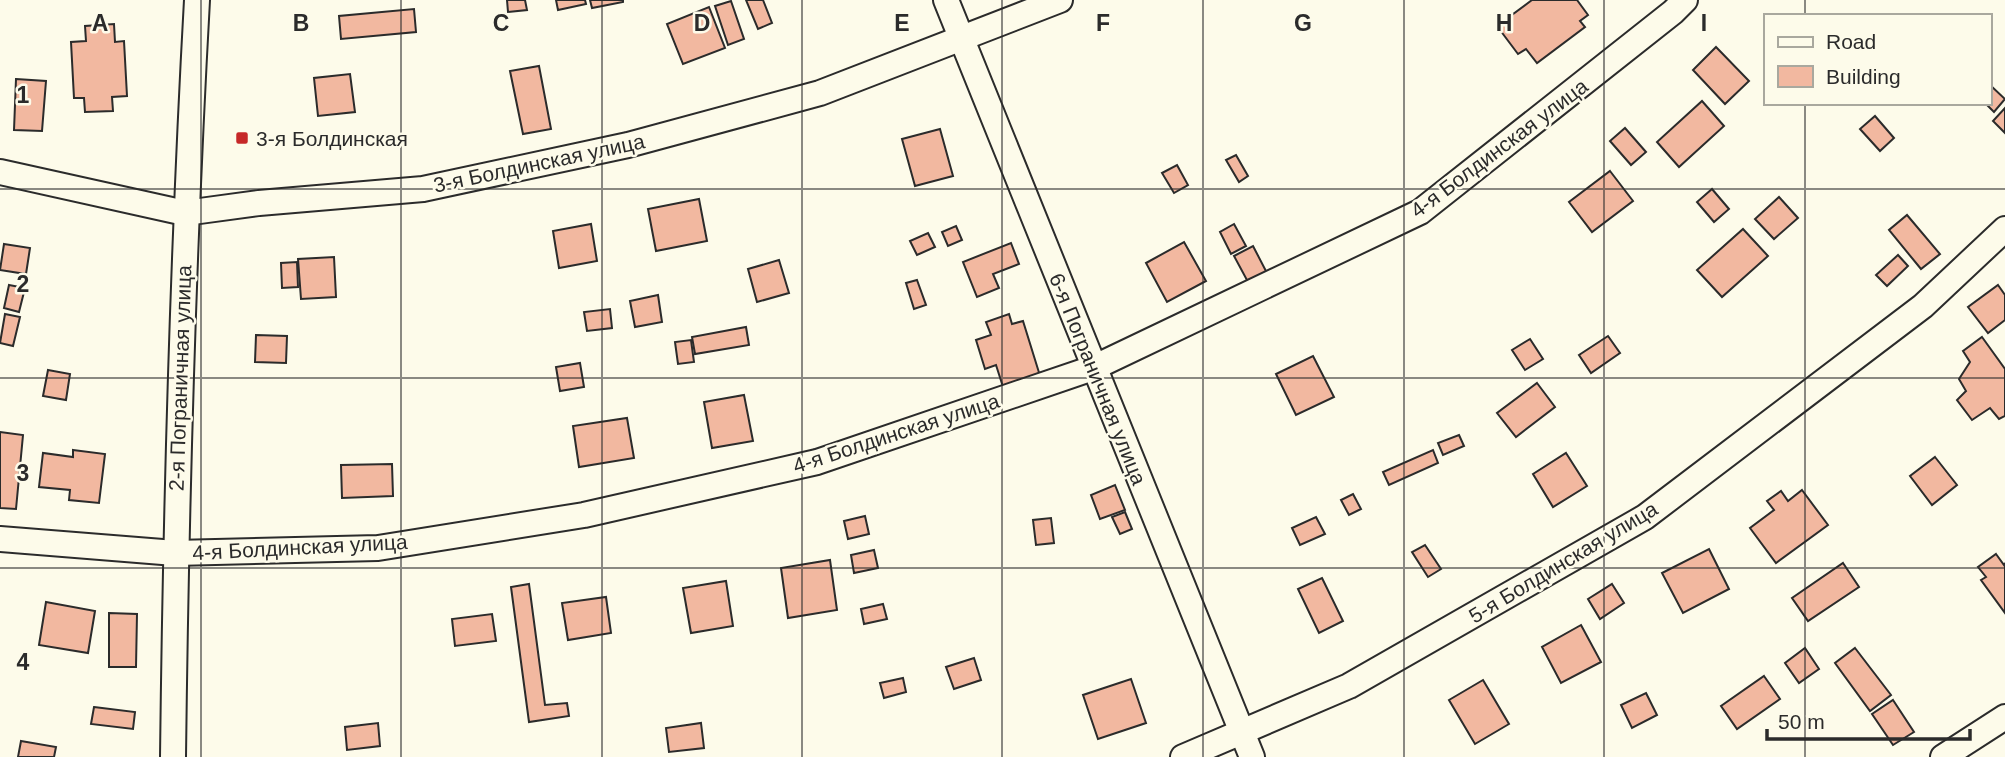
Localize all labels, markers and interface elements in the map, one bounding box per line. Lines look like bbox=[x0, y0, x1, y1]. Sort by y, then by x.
text: A bbox=[92, 10, 108, 36]
text: B bbox=[293, 10, 309, 36]
text: C bbox=[493, 10, 509, 36]
text: D bbox=[694, 10, 710, 36]
text: E bbox=[894, 10, 910, 36]
text: F bbox=[1096, 10, 1110, 36]
text: G bbox=[1294, 10, 1312, 36]
text: H bbox=[1496, 10, 1512, 36]
text: I bbox=[1701, 10, 1707, 36]
legend bbox=[1764, 14, 1991, 105]
text: Road bbox=[1826, 30, 1876, 53]
text: Building bbox=[1826, 65, 1901, 88]
street label: 4-я Болдинская улица bbox=[1406, 74, 1592, 222]
text: 1 bbox=[17, 82, 30, 108]
place label: 3-я Болдинская bbox=[256, 127, 408, 150]
street label: 3-я Болдинская улица bbox=[431, 129, 647, 197]
marker: 3-я Болдинская bbox=[234, 130, 250, 146]
street label: 2-я Пограничная улица bbox=[165, 264, 195, 491]
street label: 6-я Пограничная улица bbox=[1045, 270, 1151, 488]
text: 2 bbox=[17, 271, 29, 297]
street label: 4-я Болдинская улица bbox=[790, 389, 1002, 477]
text: 3 bbox=[17, 460, 29, 486]
street label: 5-я Болдинская улица bbox=[1465, 496, 1662, 627]
street label: 4-я Болдинская улица bbox=[192, 530, 409, 564]
text: 4 bbox=[17, 649, 30, 675]
scale bar bbox=[1767, 698, 1970, 742]
text: 50 m bbox=[1778, 710, 1825, 733]

